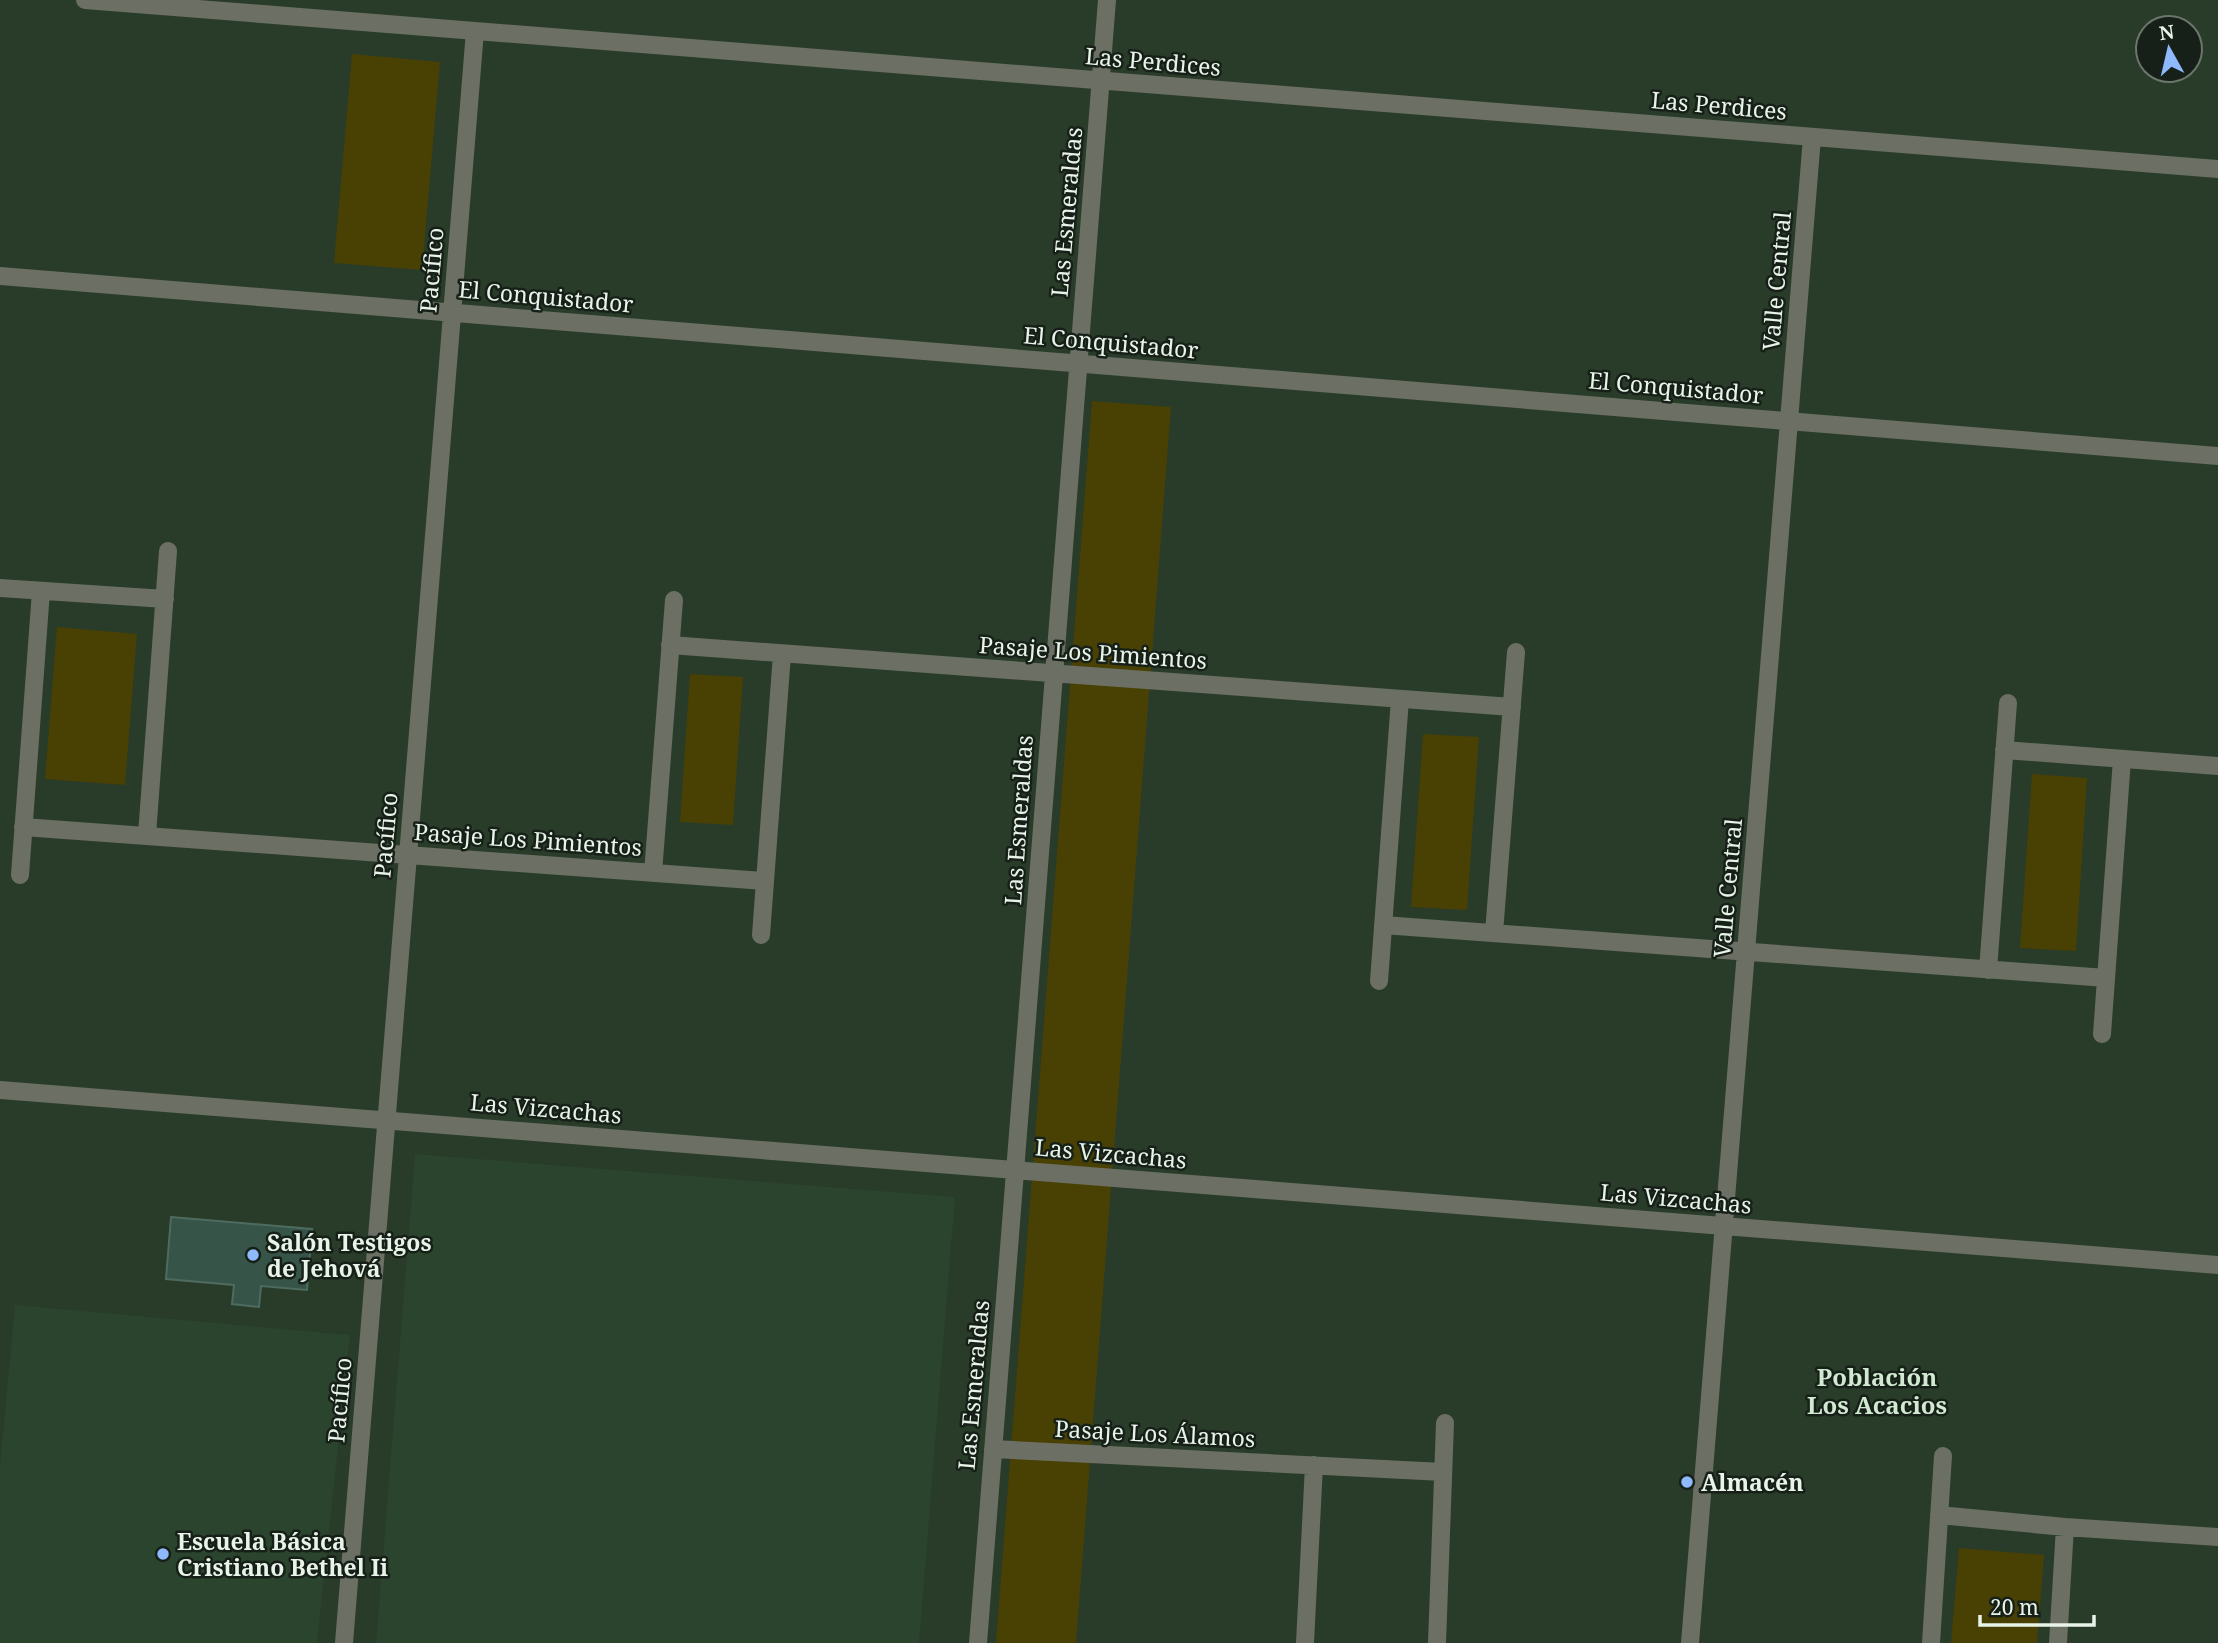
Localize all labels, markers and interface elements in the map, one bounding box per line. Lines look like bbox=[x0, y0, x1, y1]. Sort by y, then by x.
north arrow bbox=[2134, 14, 2204, 84]
text: N bbox=[2157, 18, 2176, 46]
street label: Las Perdices bbox=[1084, 39, 1222, 83]
street label: Las Perdices bbox=[1650, 83, 1788, 127]
street label: Las Esmeraldas bbox=[1043, 126, 1089, 298]
street label: Valle Central bbox=[1754, 210, 1798, 352]
street label: Pacífico bbox=[411, 226, 451, 314]
street label: El Conquistador bbox=[457, 272, 635, 320]
street label: El Conquistador bbox=[1022, 318, 1200, 366]
street label: El Conquistador bbox=[1587, 363, 1765, 411]
street label: Pasaje Los Pimientos bbox=[978, 628, 1208, 676]
street label: Las Esmeraldas bbox=[996, 734, 1040, 906]
street label: Pacífico bbox=[365, 791, 405, 879]
street label: Pasaje Los Pimientos bbox=[413, 815, 643, 863]
street label: Valle Central bbox=[1705, 817, 1749, 959]
street label: Las Vizcachas bbox=[469, 1085, 623, 1131]
street label: Las Vizcachas bbox=[1034, 1130, 1188, 1176]
street label: Las Vizcachas bbox=[1599, 1175, 1753, 1221]
place label: Salón Testigos de Jehová bbox=[267, 1226, 432, 1284]
marker: Salón Testigos de Jehová bbox=[245, 1247, 261, 1263]
street label: Las Esmeraldas bbox=[950, 1299, 996, 1471]
street label: Pacífico bbox=[319, 1356, 359, 1444]
district label: Población Los Acacios bbox=[1807, 1360, 1947, 1421]
street label: Pasaje Los Álamos bbox=[1054, 1412, 1256, 1454]
place label: Almacén bbox=[1701, 1466, 1804, 1498]
marker: Almacén bbox=[1679, 1474, 1695, 1490]
place label: Escuela Básica Cristiano Bethel Ii bbox=[177, 1525, 388, 1583]
marker: Escuela Básica Cristiano Bethel Ii bbox=[155, 1546, 171, 1562]
scale bar bbox=[1980, 1584, 2094, 1628]
text: 20 m bbox=[1990, 1593, 2039, 1621]

